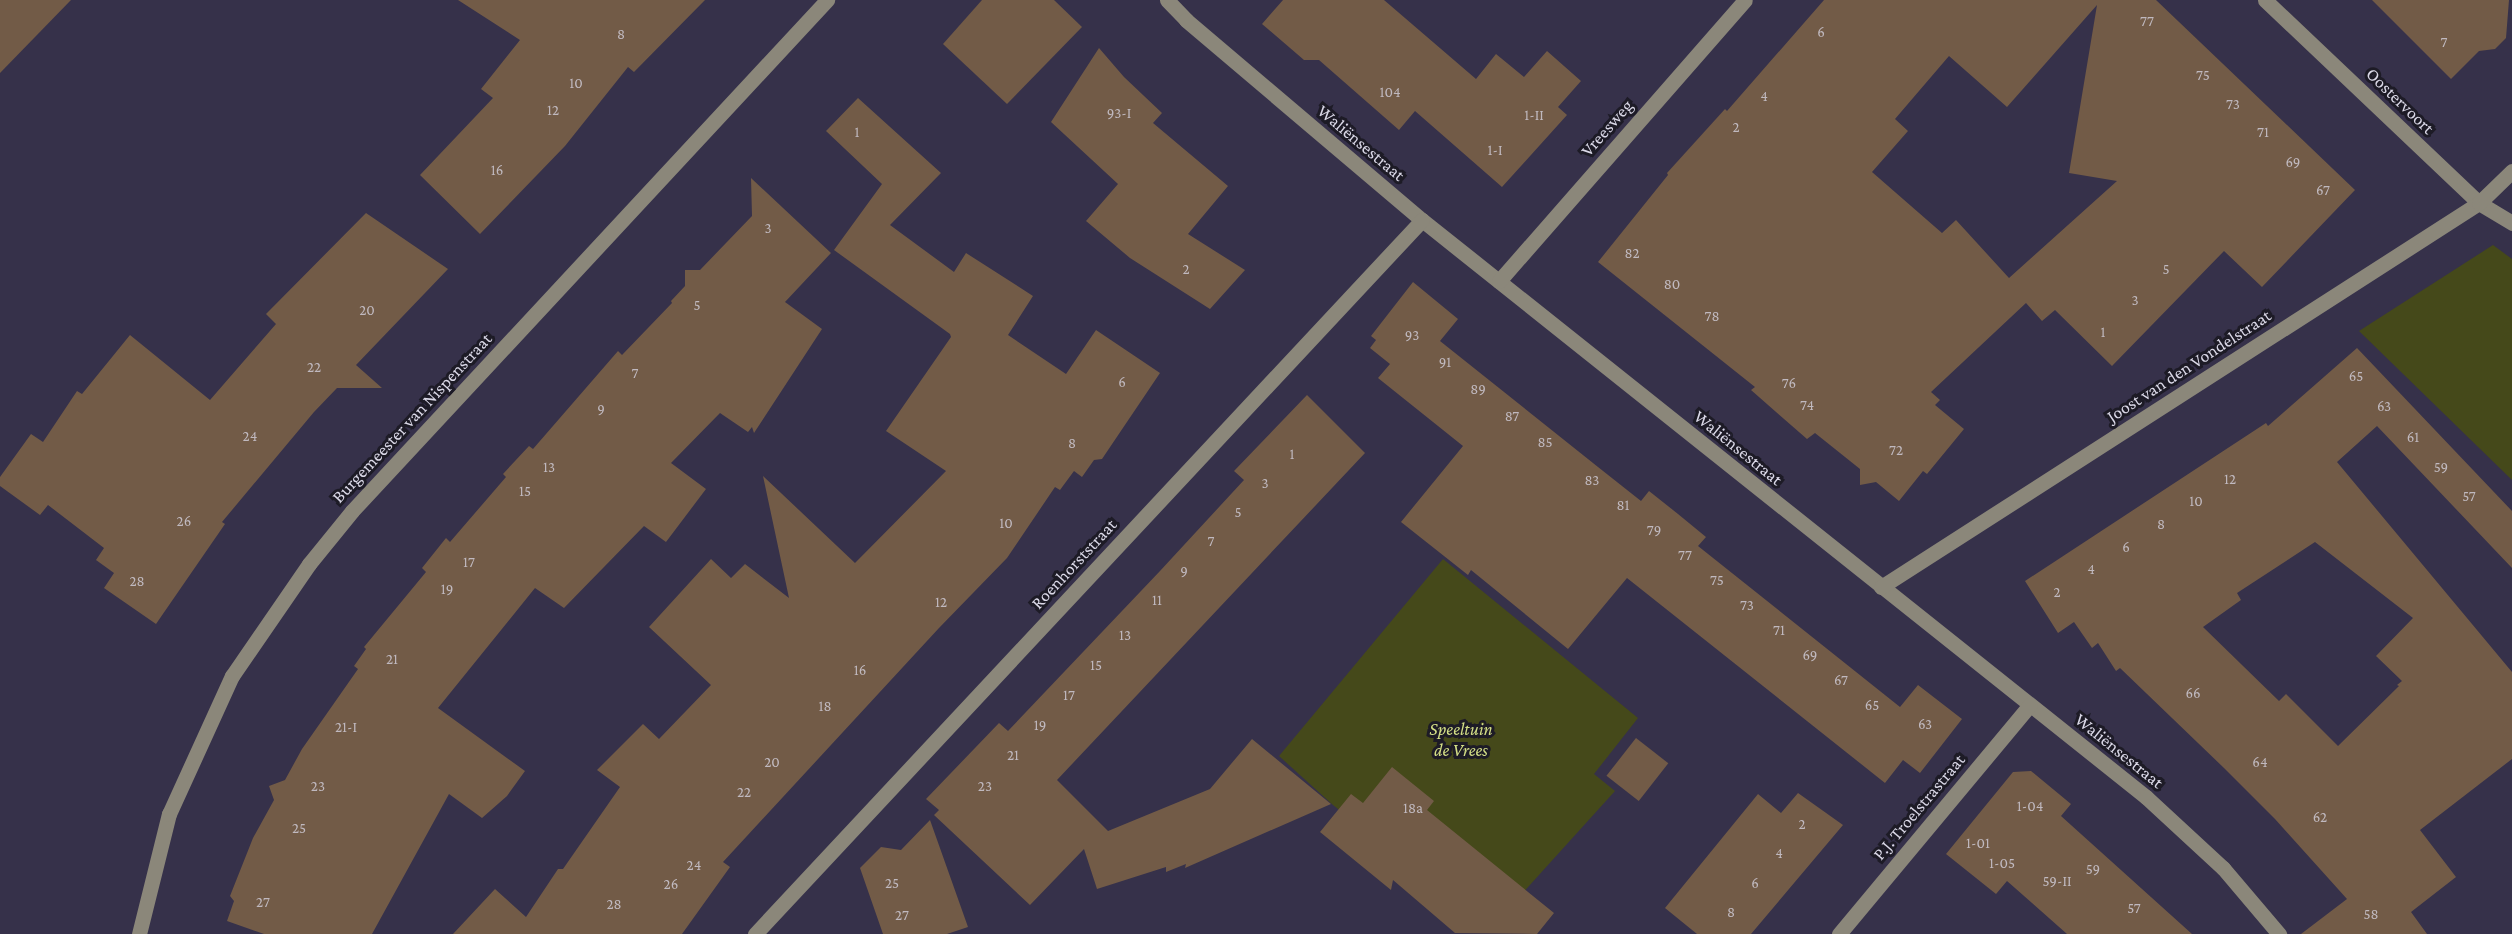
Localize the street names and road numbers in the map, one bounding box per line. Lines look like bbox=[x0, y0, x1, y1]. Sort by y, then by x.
street label: Oostervoort bbox=[2361, 63, 2439, 139]
street label: Vreesweg bbox=[1576, 95, 1638, 161]
street label: Waliënsestraat bbox=[1313, 100, 1409, 186]
street label: Joost van den Vondelstraat bbox=[2103, 305, 2275, 427]
street label: Burgemeester van Nispenstraat bbox=[327, 328, 497, 508]
street label: Waliënsestraat bbox=[1689, 406, 1787, 490]
street label: Roenhorststraat bbox=[1027, 514, 1121, 614]
street label: Waliënsestraat bbox=[2070, 709, 2168, 793]
street label: P.J. Troelstrastraat bbox=[1868, 750, 1970, 864]

